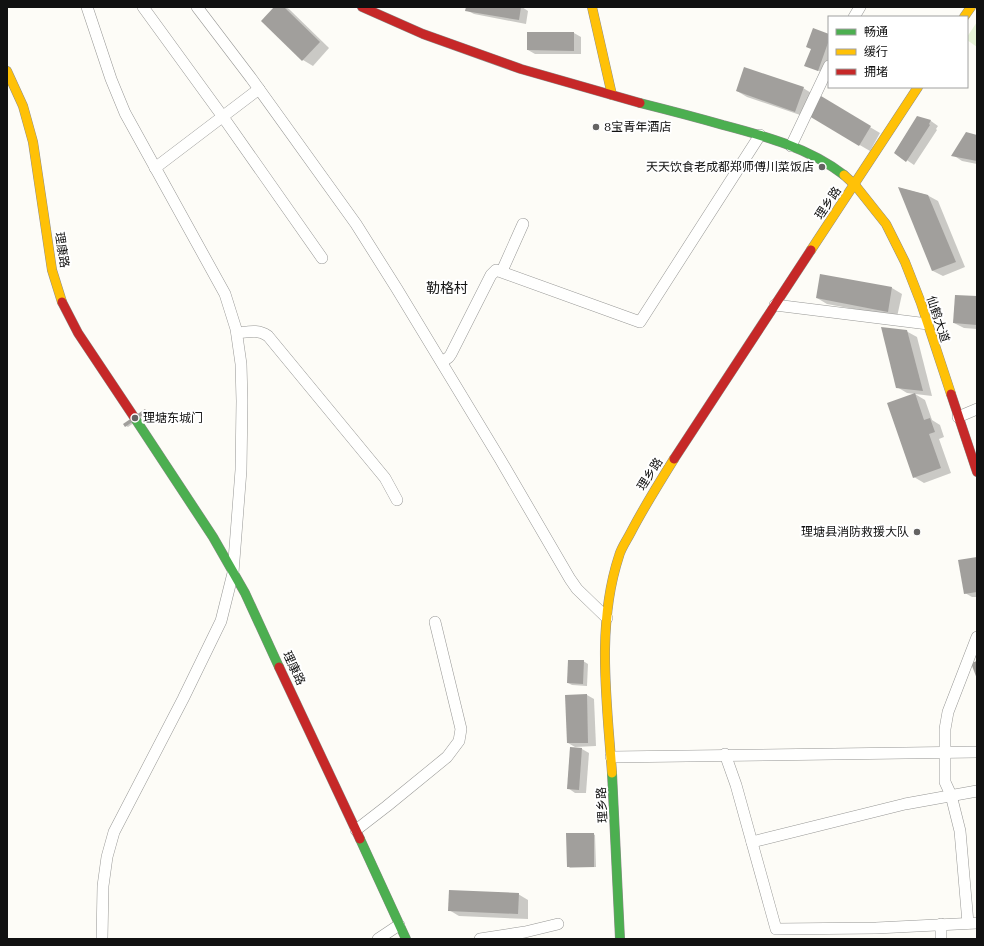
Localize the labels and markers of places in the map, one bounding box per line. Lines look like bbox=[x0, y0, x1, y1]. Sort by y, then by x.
place label: 8宝青年酒店 bbox=[604, 119, 671, 134]
marker: 8宝青年酒店 bbox=[591, 122, 601, 132]
place label: 天天饮食老成都郑师傅川菜饭店 bbox=[646, 159, 814, 174]
marker: 天天饮食老成都郑师傅川菜饭店 bbox=[817, 162, 827, 172]
place label: 理塘东城门 bbox=[143, 410, 203, 425]
marker: 理塘东城门 bbox=[130, 413, 140, 423]
place label: 理塘县消防救援大队 bbox=[801, 524, 909, 539]
marker: 理塘县消防救援大队 bbox=[912, 527, 922, 537]

